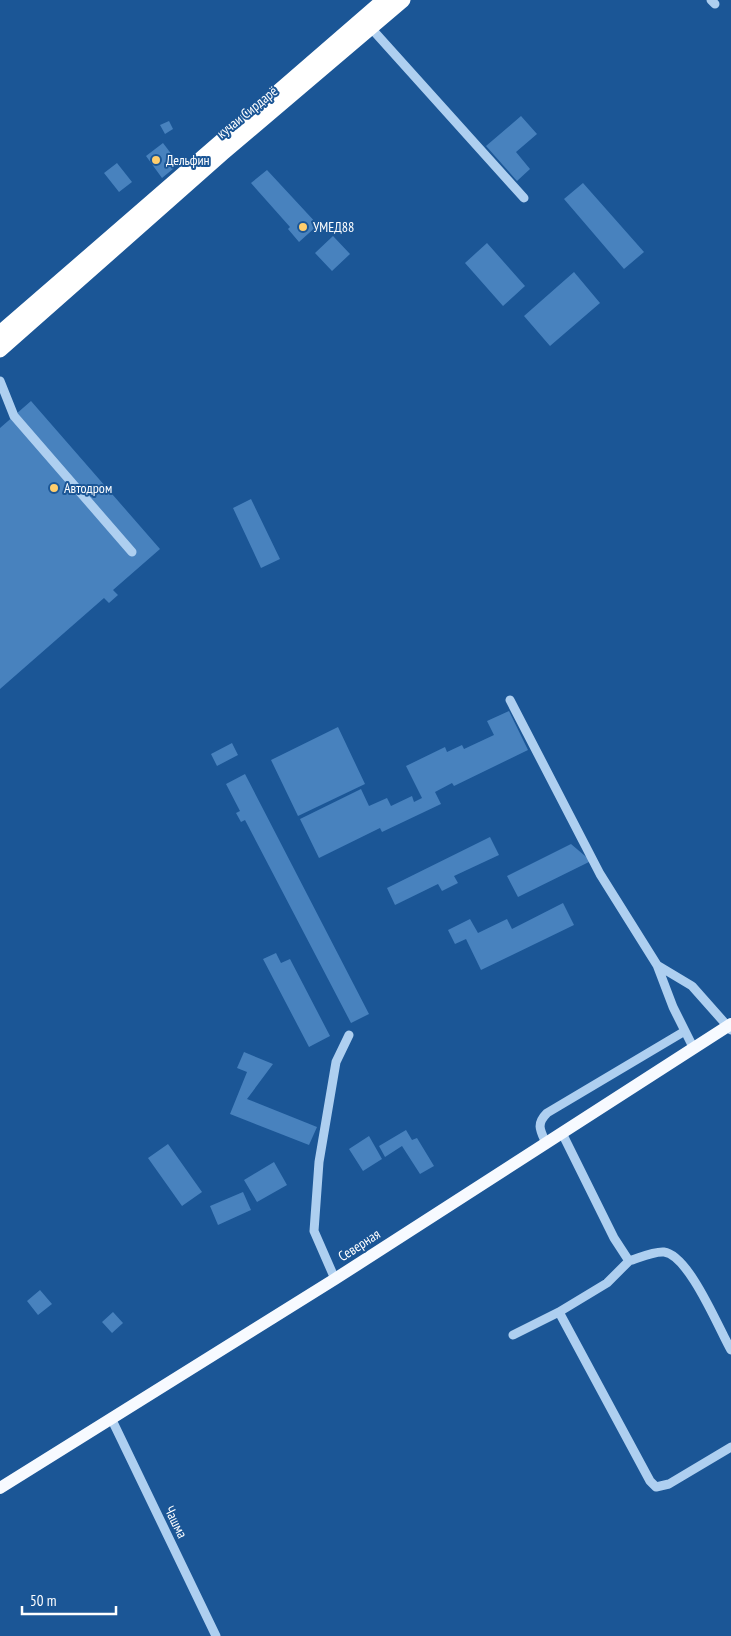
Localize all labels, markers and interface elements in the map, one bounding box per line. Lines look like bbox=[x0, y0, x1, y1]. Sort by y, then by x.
street label: кучаи Сирдарё bbox=[213, 82, 281, 142]
place label: Дельфин bbox=[166, 151, 210, 169]
marker: Дельфин bbox=[150, 154, 162, 166]
place label: УМЕД88 bbox=[313, 218, 354, 236]
marker: УМЕД88 bbox=[297, 221, 309, 233]
place label: Автодром bbox=[64, 479, 112, 497]
marker: Автодром bbox=[48, 482, 60, 494]
street label: Северная bbox=[335, 1225, 383, 1265]
street label: Чашма bbox=[161, 1503, 191, 1541]
scale bar bbox=[22, 1584, 116, 1616]
text: 50 m bbox=[30, 1591, 56, 1610]

